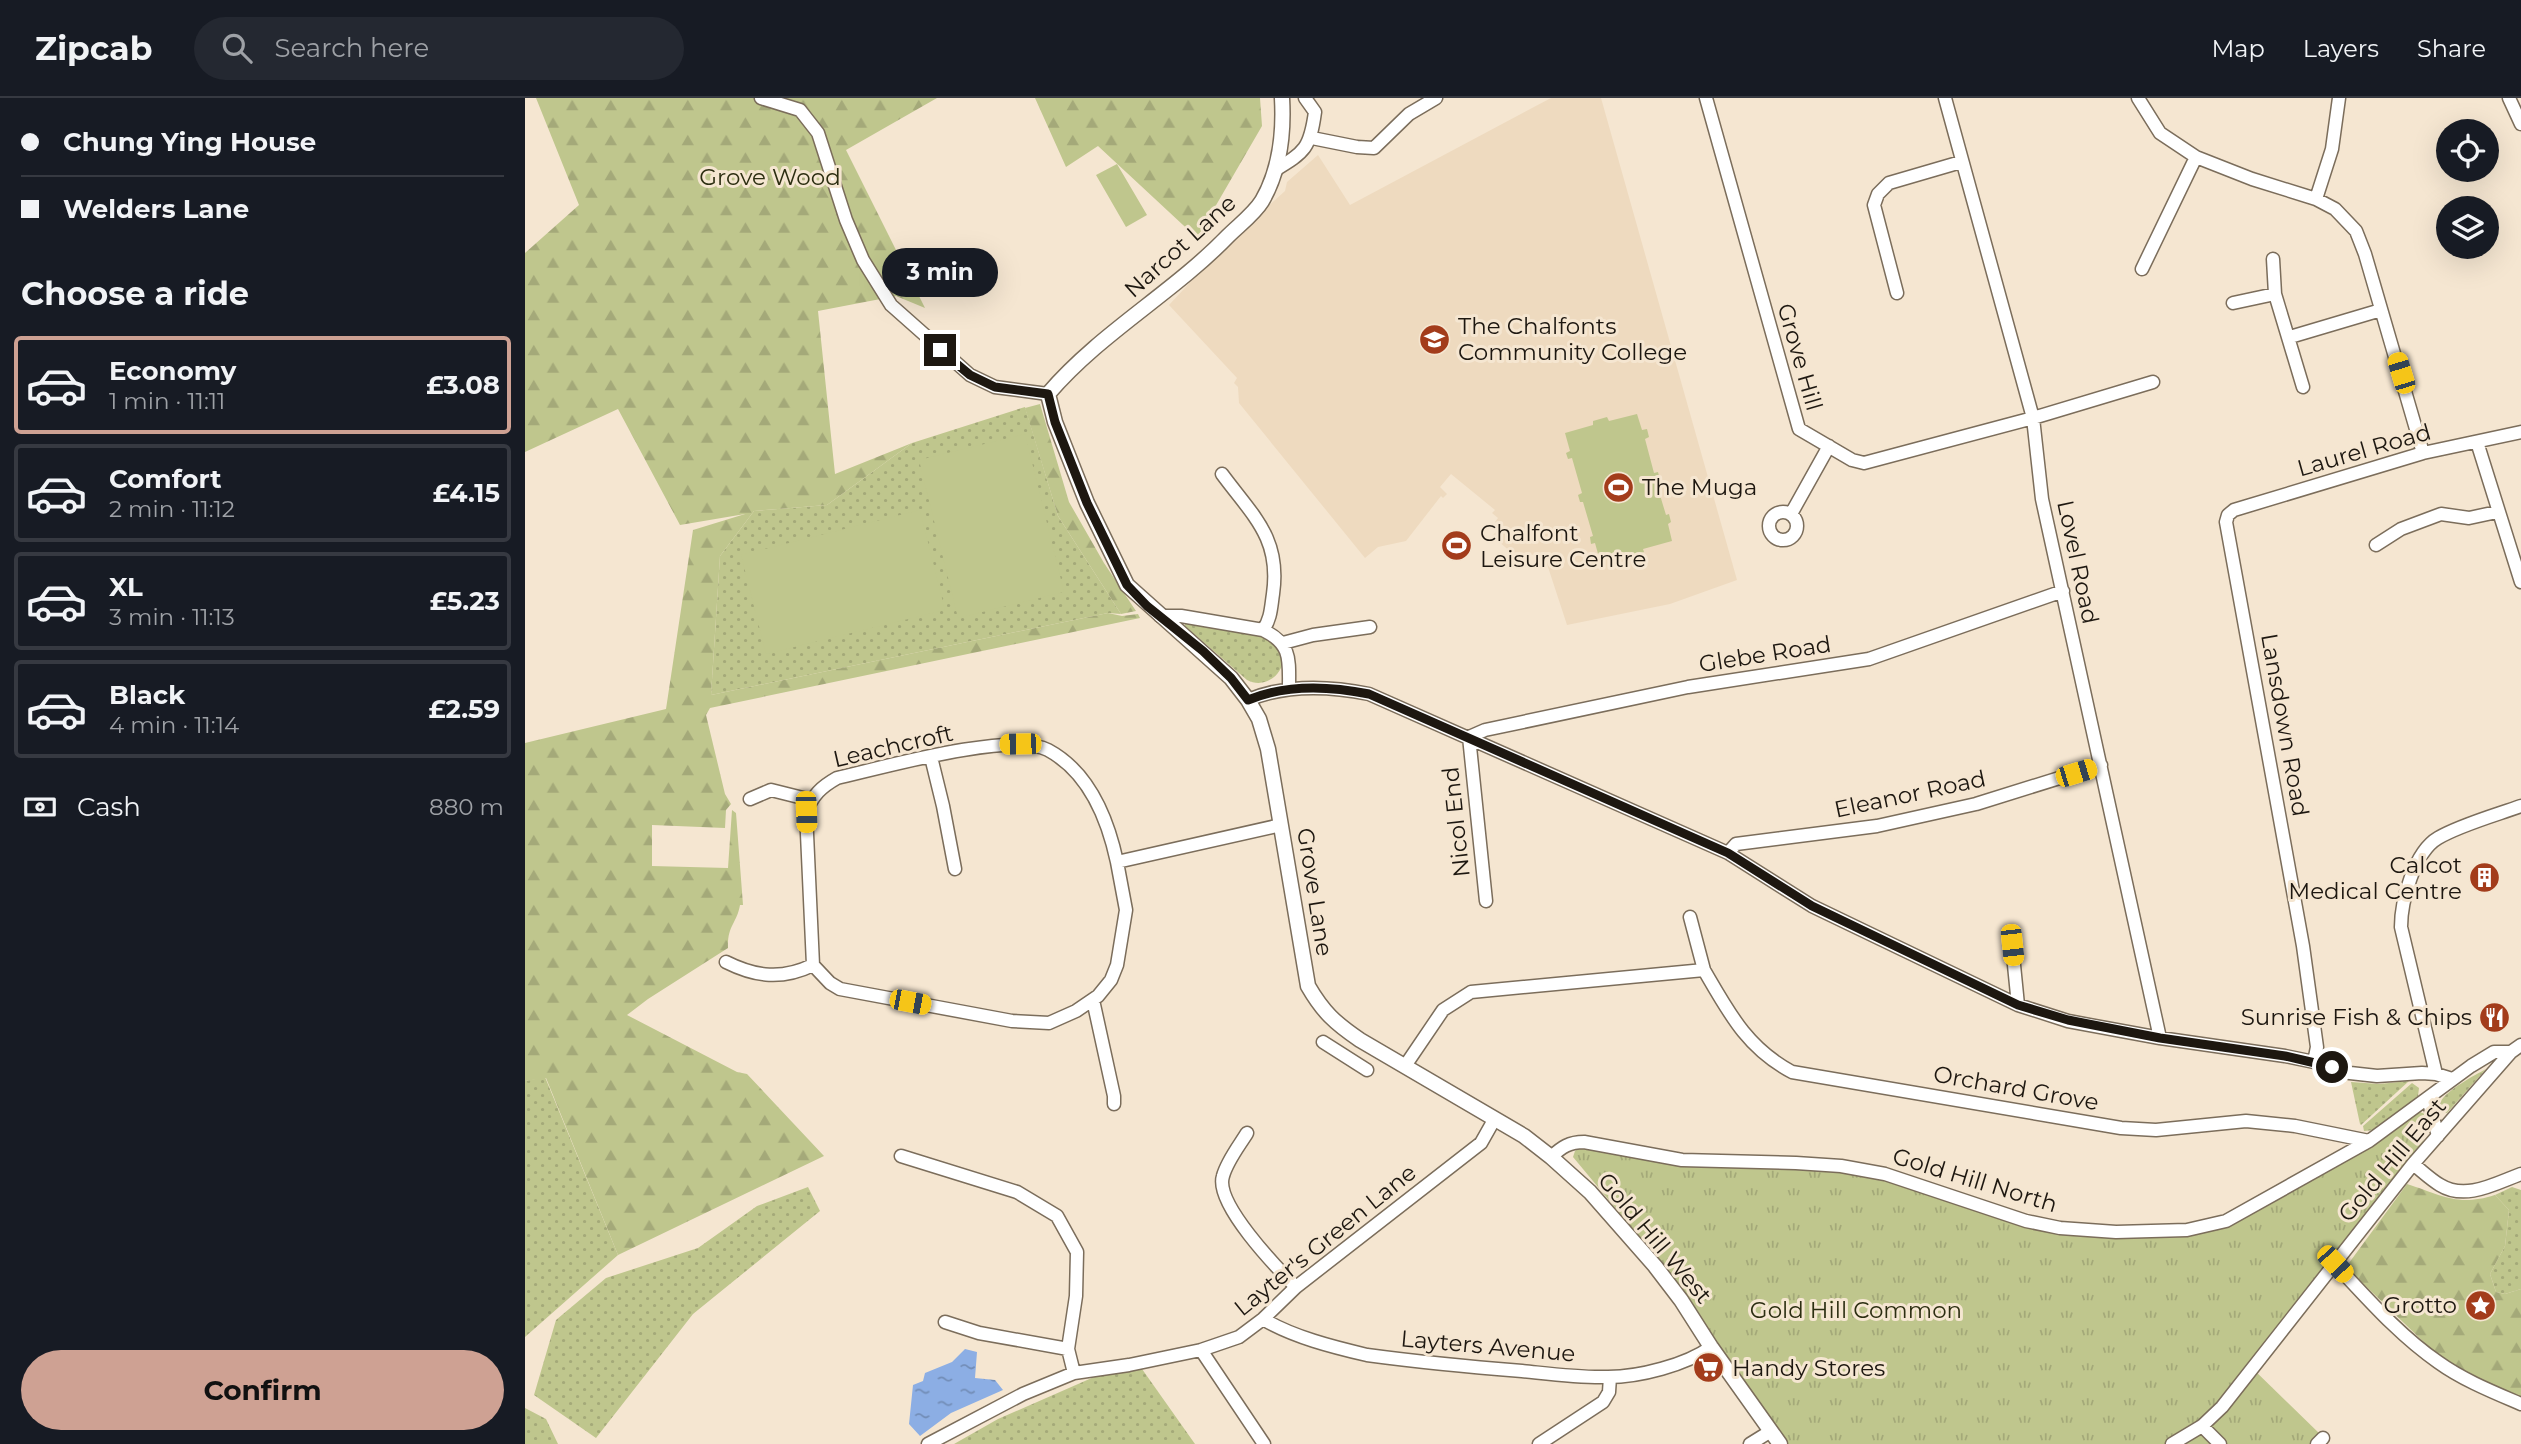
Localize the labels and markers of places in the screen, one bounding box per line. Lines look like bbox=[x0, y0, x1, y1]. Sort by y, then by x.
place label: The Chalfonts Community College bbox=[1458, 312, 1687, 366]
school or university icon: The Chalfonts Community College bbox=[1418, 322, 1452, 356]
sports icon: The Muga bbox=[1602, 470, 1636, 504]
place label: The Muga bbox=[1642, 473, 1757, 501]
place label: Chalfont Leisure Centre bbox=[1480, 519, 1646, 573]
sports icon: Chalfont Leisure Centre bbox=[1440, 529, 1474, 563]
place label: Calcot Medical Centre bbox=[2288, 851, 2462, 905]
building icon: Calcot Medical Centre bbox=[2468, 861, 2502, 895]
restaurant icon: Sunrise Fish & Chips bbox=[2478, 1000, 2512, 1034]
place label: Sunrise Fish & Chips bbox=[2241, 1003, 2472, 1031]
place icon: Grotto bbox=[2463, 1288, 2497, 1322]
place label: Grotto bbox=[2384, 1291, 2457, 1319]
supermarket icon: Handy Stores bbox=[1692, 1351, 1726, 1385]
place label: Handy Stores bbox=[1732, 1354, 1885, 1382]

